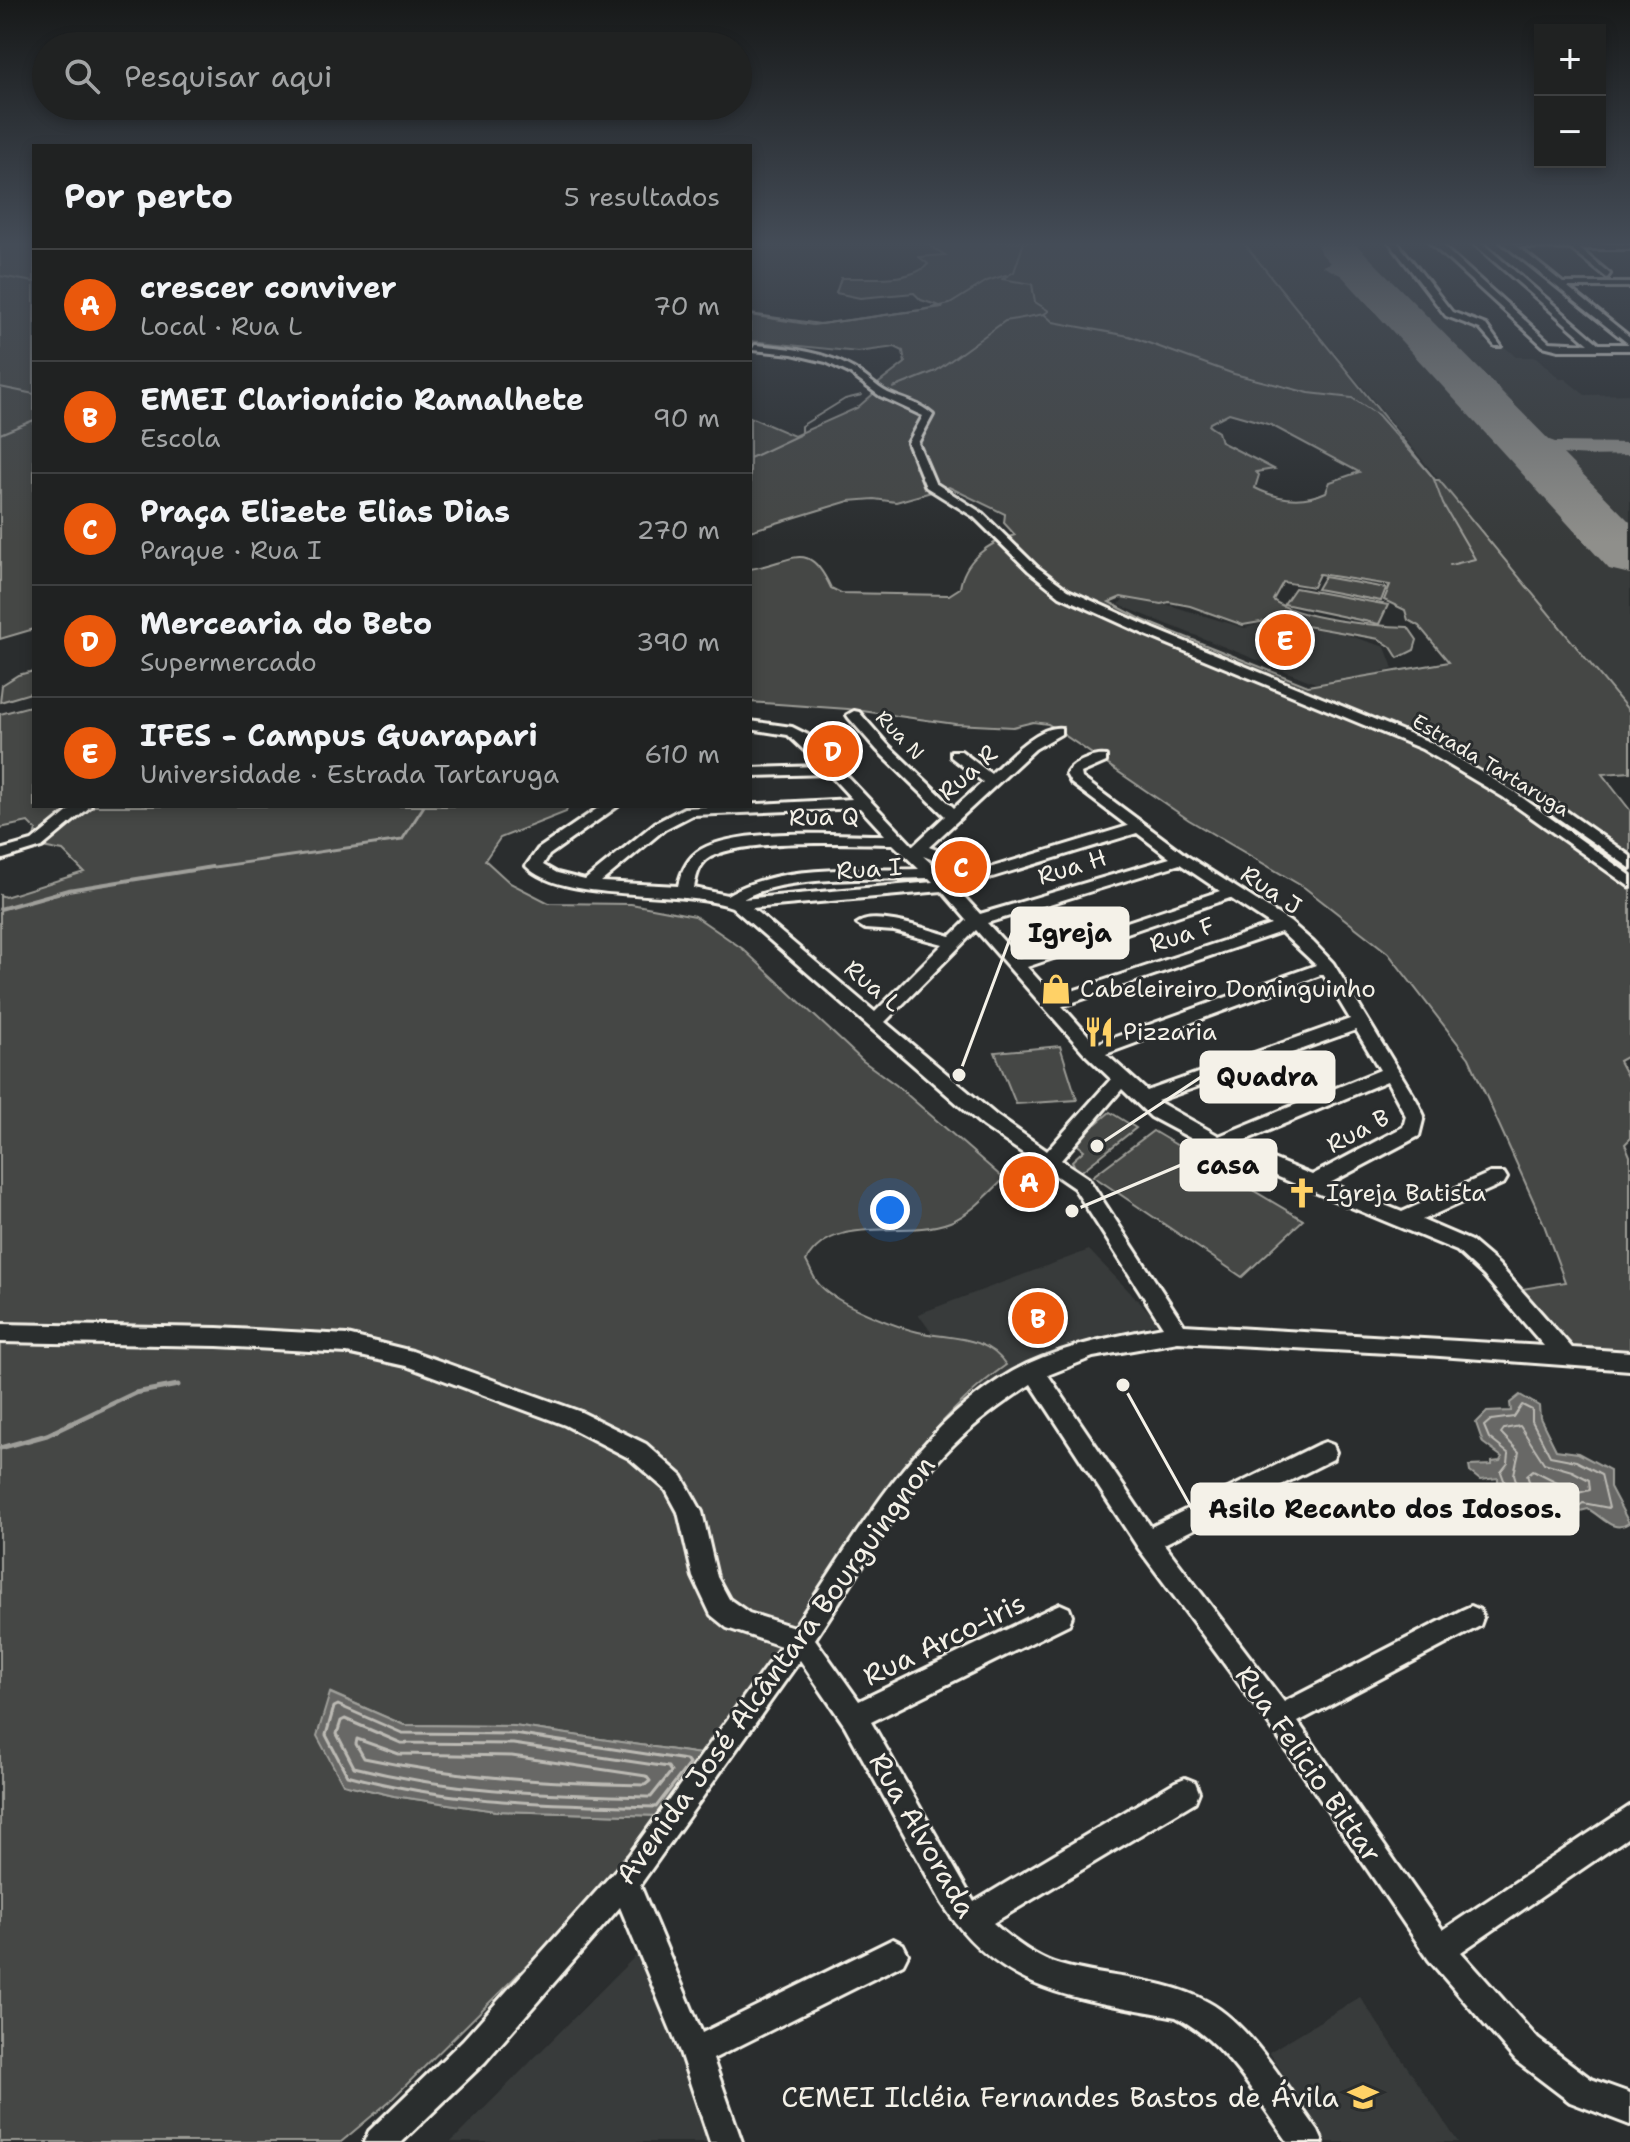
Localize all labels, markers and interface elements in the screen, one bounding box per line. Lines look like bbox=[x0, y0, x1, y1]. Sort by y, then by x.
map controls bbox=[1534, 24, 1606, 168]
button: + bbox=[1534, 24, 1606, 96]
search box bbox=[32, 32, 752, 120]
icon: search bbox=[60, 54, 104, 98]
text: Pesquisar aqui bbox=[124, 56, 333, 97]
button: − bbox=[1534, 96, 1606, 168]
text: Por perto bbox=[64, 173, 233, 219]
text: 5 resultados bbox=[564, 179, 720, 214]
text: crescer conviver bbox=[140, 267, 397, 308]
text: A bbox=[80, 288, 100, 323]
text: 70 m bbox=[653, 288, 720, 323]
text: Local · Rua L bbox=[140, 308, 302, 343]
text: EMEI Clarionício Ramalhete bbox=[140, 379, 584, 420]
text: B bbox=[82, 400, 98, 435]
text: 90 m bbox=[653, 400, 720, 435]
text: Escola bbox=[140, 420, 220, 455]
text: Praça Elizete Elias Dias bbox=[140, 491, 510, 532]
text: C bbox=[82, 512, 98, 547]
text: 270 m bbox=[637, 512, 720, 547]
text: Parque · Rua I bbox=[140, 532, 322, 567]
text: Mercearia do Beto bbox=[140, 603, 432, 644]
pin: E bbox=[1259, 610, 1311, 670]
text: D bbox=[81, 624, 99, 659]
text: 390 m bbox=[636, 624, 720, 659]
text: Supermercado bbox=[140, 644, 317, 679]
street label: Rua N bbox=[870, 705, 930, 765]
street label: Estrada Tartaruga bbox=[1408, 708, 1575, 822]
text: IFES - Campus Guarapari bbox=[140, 715, 538, 756]
pin: D bbox=[807, 721, 859, 781]
text: E bbox=[81, 736, 99, 771]
text: 610 m bbox=[644, 736, 720, 771]
street label: Rua R bbox=[932, 738, 1004, 808]
text: Universidade · Estrada Tartaruga bbox=[140, 756, 559, 791]
street label: Rua Q bbox=[789, 800, 859, 834]
pin: C bbox=[935, 837, 987, 897]
street label: Rua H bbox=[1034, 841, 1110, 893]
street label: Rua I bbox=[835, 851, 903, 887]
street label: Rua J bbox=[1234, 858, 1308, 922]
callout: Igreja bbox=[1012, 908, 1128, 958]
street label: Rua F bbox=[1146, 910, 1218, 960]
text: Igreja bbox=[1028, 915, 1112, 950]
street label: Rua L bbox=[837, 953, 909, 1019]
shop icon: Cabeleireiro Dominguinho bbox=[1039, 972, 1073, 1006]
place label: Cabeleireiro Dominguinho bbox=[1080, 973, 1376, 1005]
restaurant icon: Pizzaria bbox=[1082, 1015, 1116, 1049]
place label: Pizzaria bbox=[1123, 1016, 1217, 1048]
callout: Quadra bbox=[1201, 1052, 1334, 1102]
text: Quadra bbox=[1216, 1059, 1318, 1094]
street label: Rua B bbox=[1321, 1101, 1395, 1161]
callout: casa bbox=[1181, 1140, 1276, 1190]
text: casa bbox=[1197, 1147, 1260, 1182]
pin: A bbox=[1003, 1152, 1055, 1212]
church icon: Igreja Batista bbox=[1285, 1176, 1319, 1210]
place label: Igreja Batista bbox=[1326, 1177, 1486, 1209]
your location bbox=[870, 1190, 910, 1230]
pin: B bbox=[1012, 1288, 1064, 1348]
street label: Avenida José Alcântara Bourguingnon bbox=[606, 1448, 944, 1892]
callout: Asilo Recanto dos Idosos. bbox=[1192, 1484, 1578, 1534]
text: Asilo Recanto dos Idosos. bbox=[1208, 1491, 1562, 1526]
street label: Rua Arco-iris bbox=[857, 1583, 1031, 1695]
street label: Rua Felicio Bittar bbox=[1227, 1658, 1391, 1870]
street label: Rua Alvorada bbox=[860, 1745, 986, 1925]
place label: CEMEI Ilcléia Fernandes Bastos de Ávila bbox=[781, 2078, 1339, 2116]
school or university icon: CEMEI Ilcléia Fernandes Bastos de Ávila bbox=[1346, 2080, 1380, 2114]

